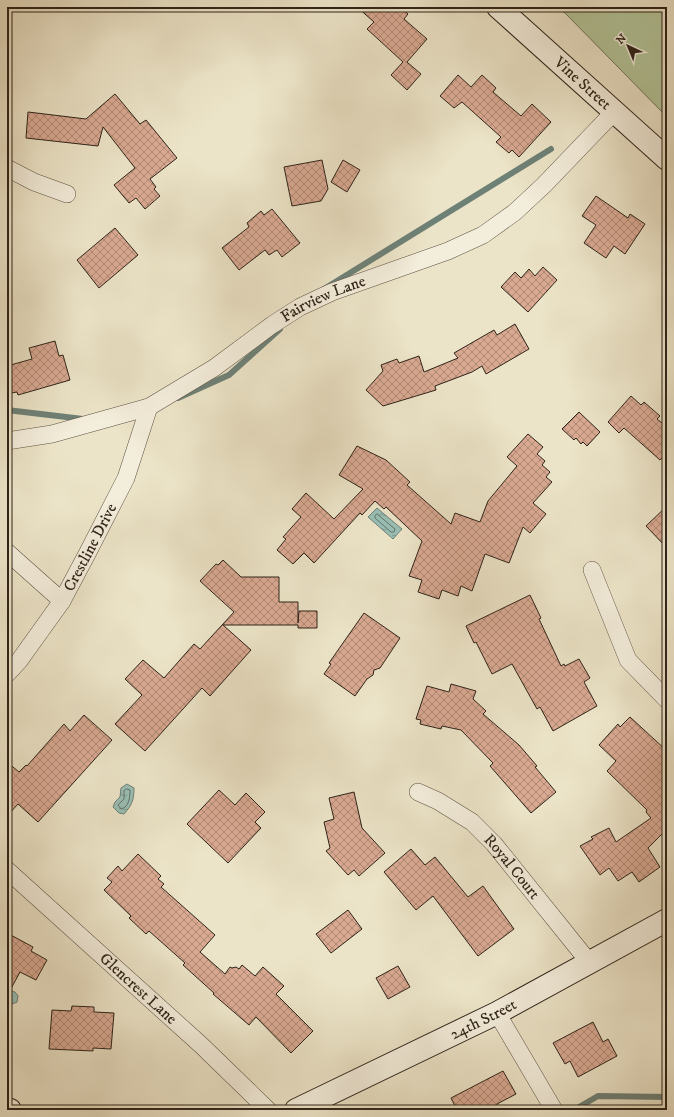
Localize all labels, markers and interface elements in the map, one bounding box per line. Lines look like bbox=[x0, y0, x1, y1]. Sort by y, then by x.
north arrow bbox=[608, 26, 648, 66]
text: N bbox=[614, 31, 630, 48]
street label: Vine Street bbox=[549, 52, 616, 114]
street label: Fairview Lane bbox=[277, 271, 368, 327]
street label: Crestline Drive bbox=[59, 500, 121, 595]
street label: Royal Court bbox=[480, 830, 545, 903]
street label: Glencrest Lane bbox=[96, 948, 182, 1029]
street label: 24th Street bbox=[447, 994, 520, 1044]

